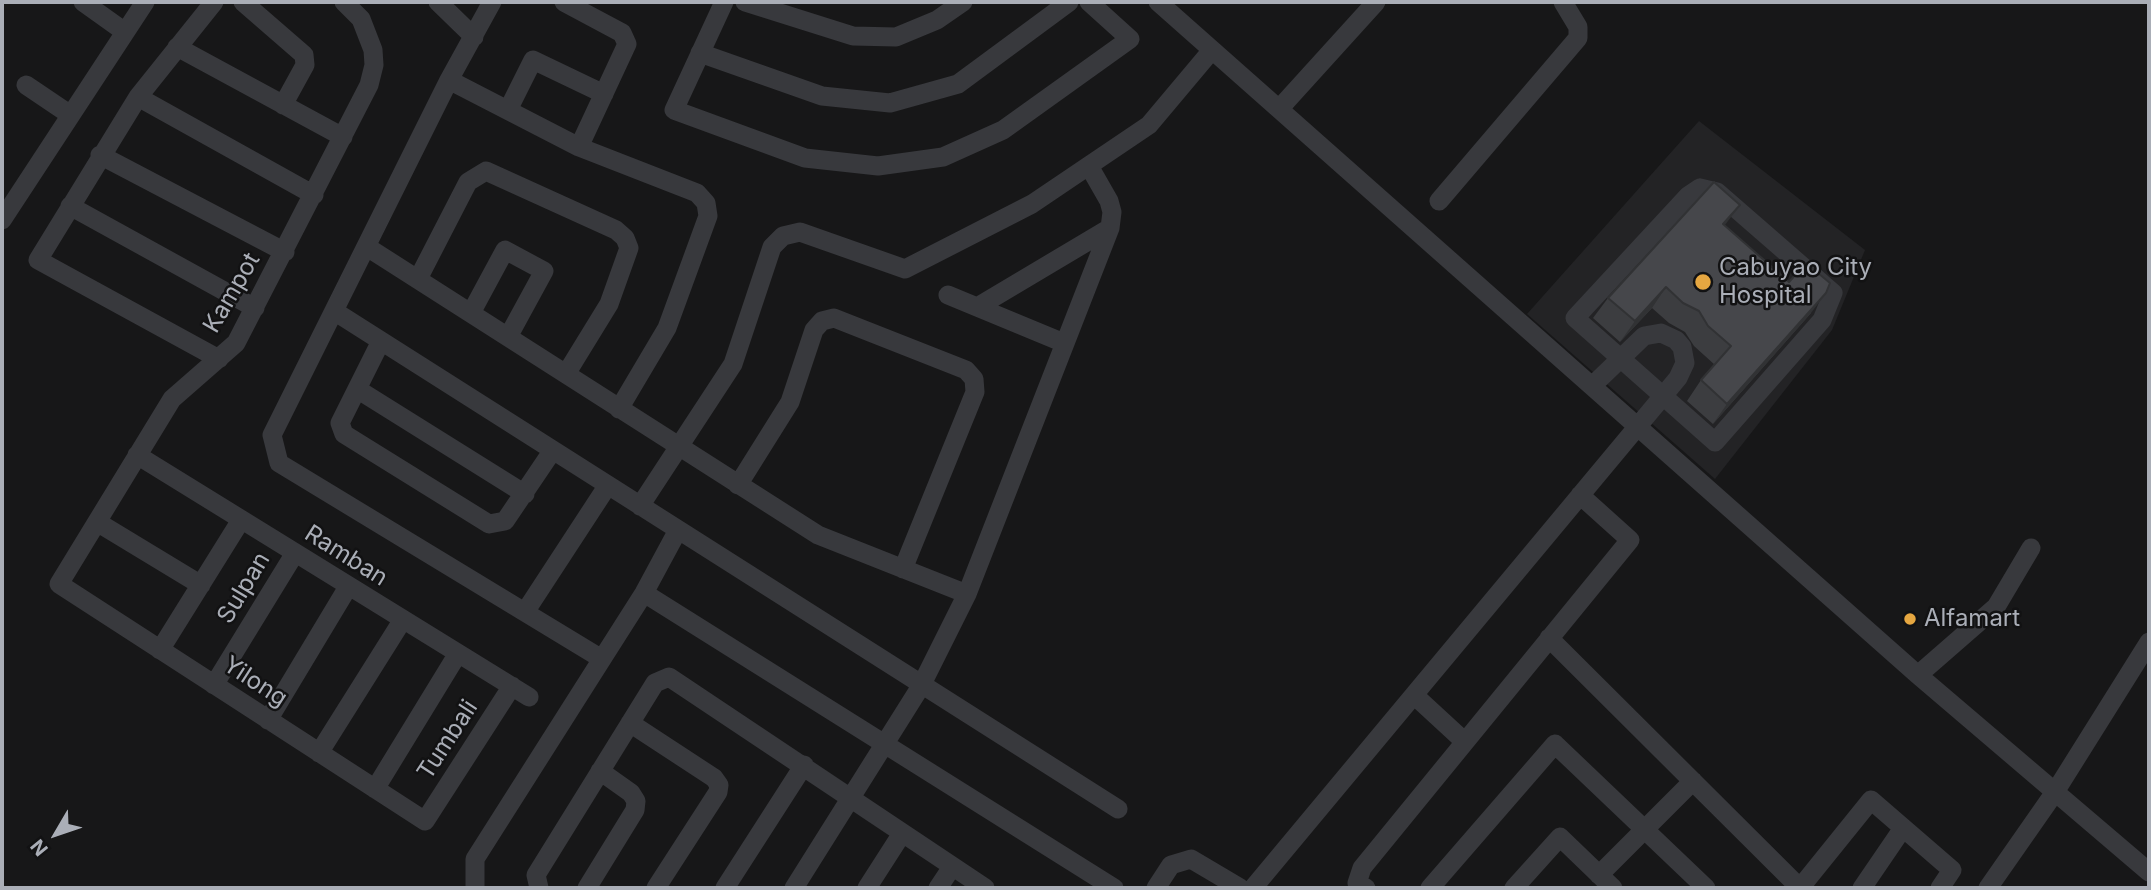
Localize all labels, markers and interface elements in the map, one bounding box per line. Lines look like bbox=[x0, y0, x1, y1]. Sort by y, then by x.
street label: Kampot bbox=[198, 248, 266, 338]
place label: Cabuyao City Hospital bbox=[1719, 254, 1872, 310]
marker: Cabuyao City Hospital bbox=[1693, 272, 1713, 292]
street label: Ramban bbox=[299, 519, 393, 593]
street label: Sulpan bbox=[212, 547, 276, 629]
place label: Alfamart bbox=[1924, 605, 2020, 633]
marker: Alfamart bbox=[1902, 611, 1918, 627]
street label: Yilong bbox=[218, 651, 292, 713]
street label: Tumbali bbox=[412, 695, 484, 785]
north arrow bbox=[21, 799, 91, 869]
text: N bbox=[26, 835, 53, 860]

